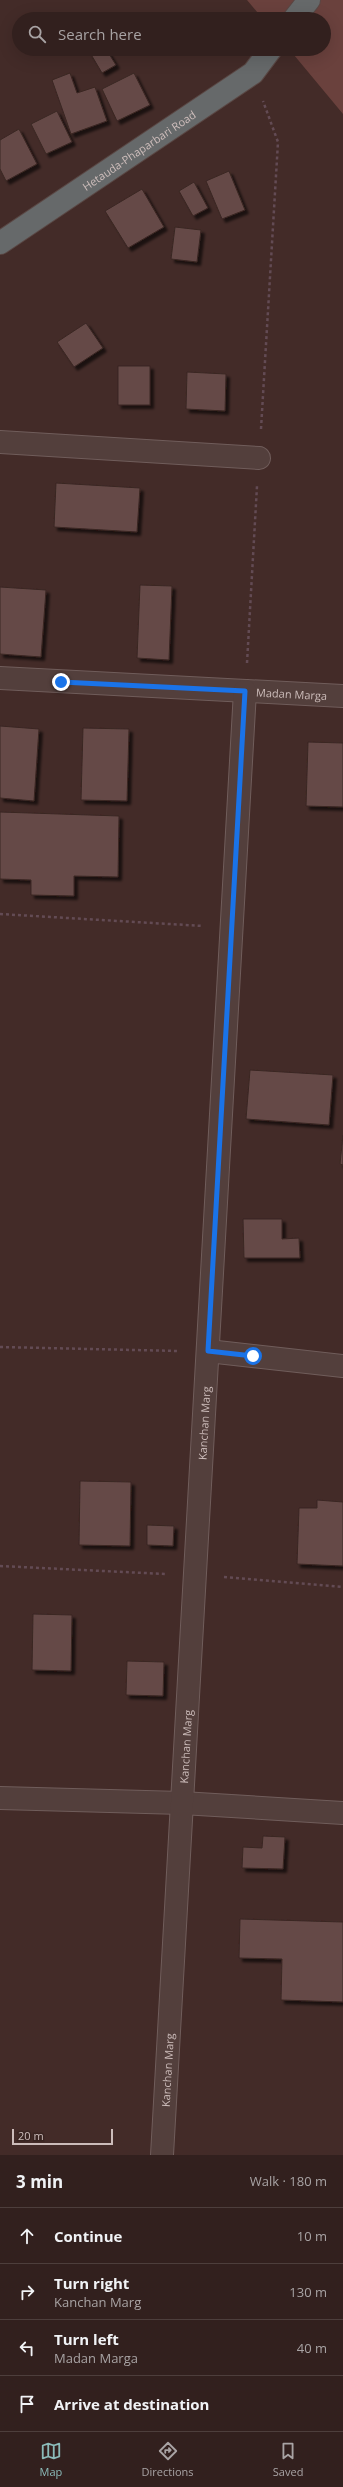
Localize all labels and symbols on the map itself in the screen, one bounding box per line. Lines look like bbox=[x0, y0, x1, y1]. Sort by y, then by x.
street label: Hetauda-Phaparbari Road bbox=[79, 106, 198, 193]
route end bbox=[52, 673, 70, 691]
street label: Madan Marga bbox=[256, 684, 328, 703]
route start bbox=[244, 1347, 262, 1365]
street label: Kanchan Marg bbox=[194, 1386, 213, 1460]
street label: Kanchan Marg bbox=[176, 1709, 195, 1784]
street label: Kanchan Marg bbox=[157, 2033, 176, 2107]
scale bar bbox=[12, 2127, 113, 2146]

